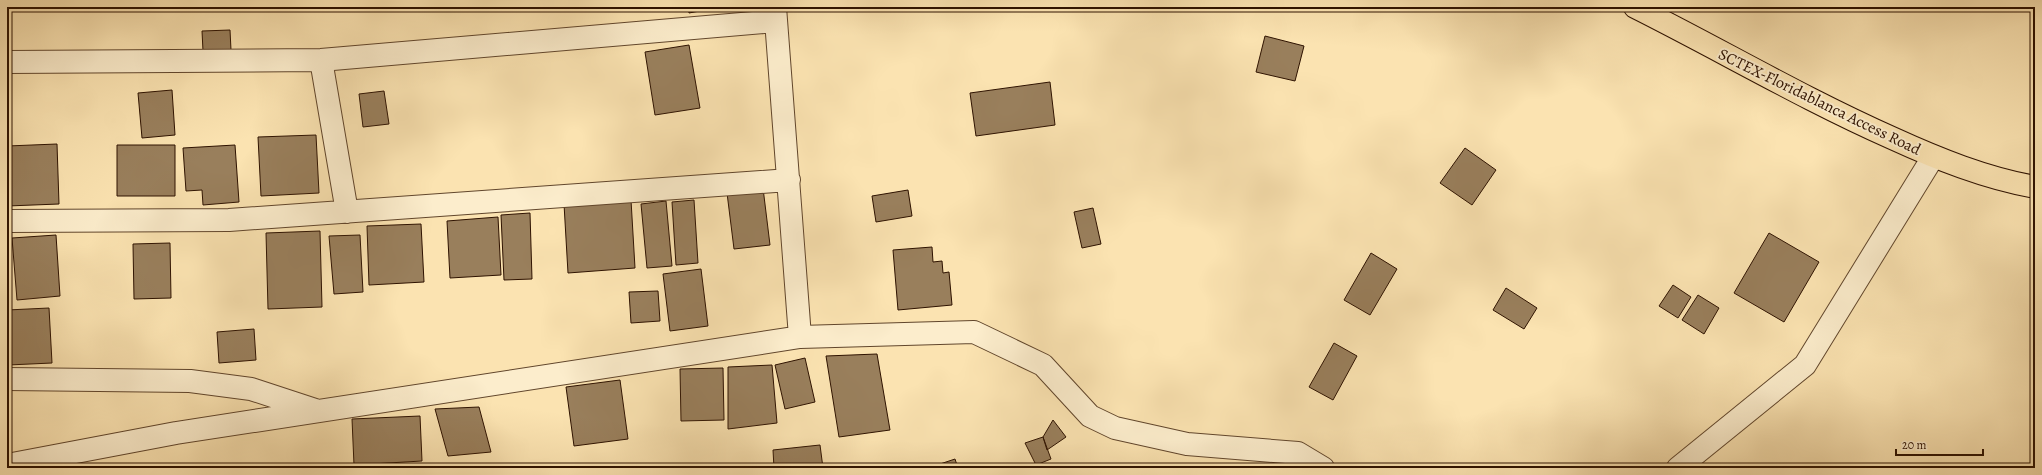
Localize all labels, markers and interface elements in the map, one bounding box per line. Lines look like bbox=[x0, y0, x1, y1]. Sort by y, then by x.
street label: SCTEX-Floridablanca Access Road bbox=[1715, 43, 1925, 161]
scale bar bbox=[1896, 431, 1983, 457]
text: 20 m bbox=[1902, 437, 1926, 453]

